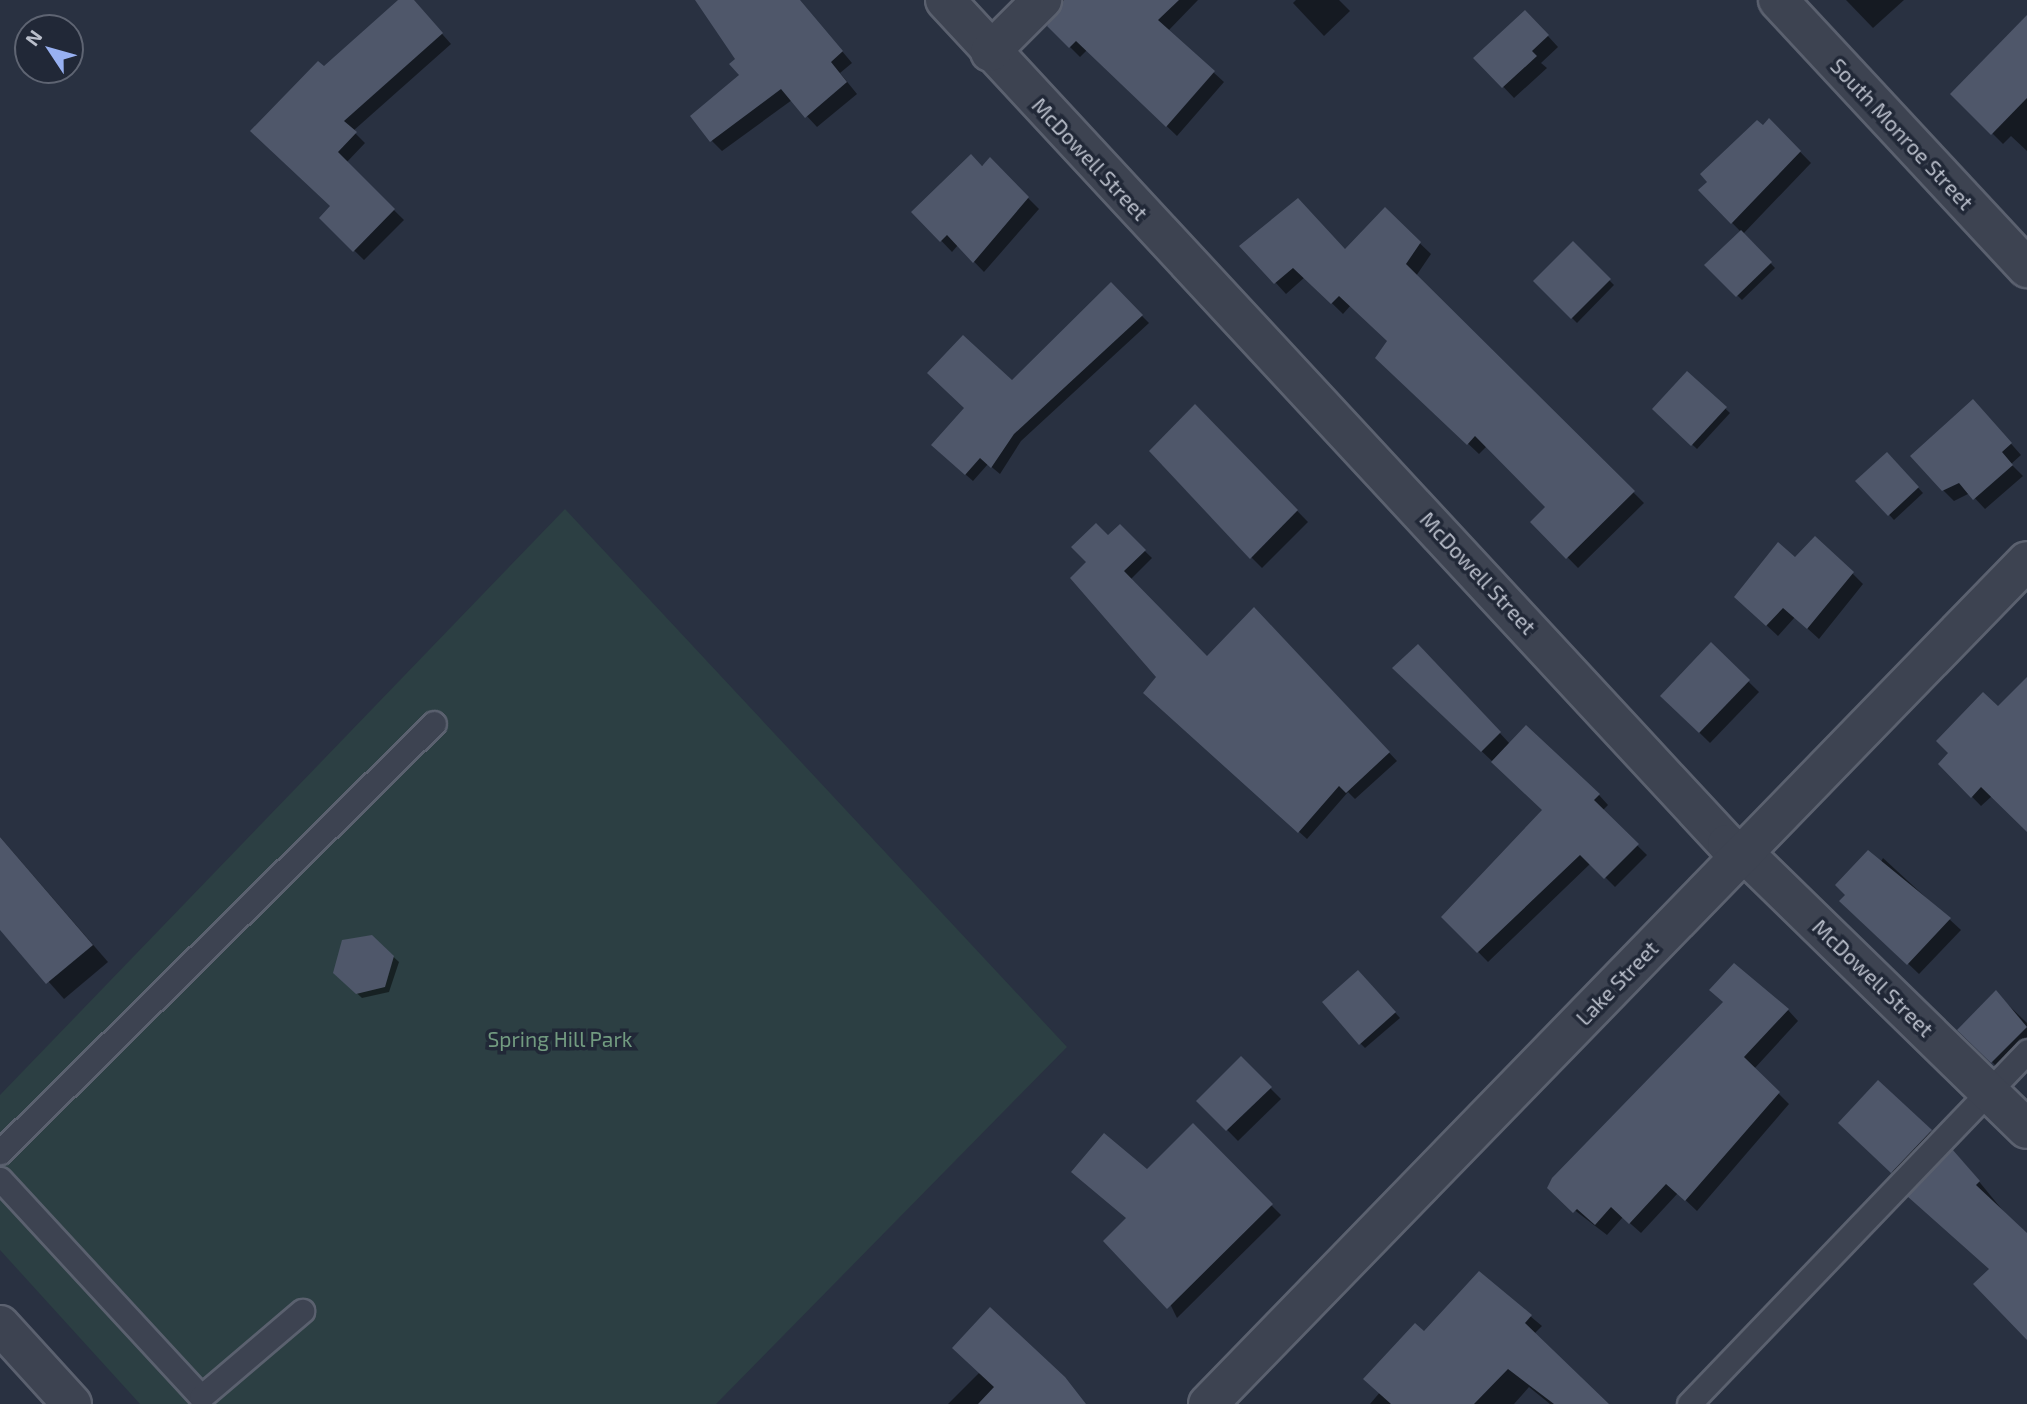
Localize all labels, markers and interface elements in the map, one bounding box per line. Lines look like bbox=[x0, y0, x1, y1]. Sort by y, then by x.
north arrow bbox=[14, 14, 84, 84]
text: N bbox=[20, 25, 47, 50]
street label: South Monroe Street bbox=[1825, 53, 1979, 215]
street label: McDowell Street bbox=[1027, 92, 1153, 226]
street label: McDowell Street bbox=[1415, 506, 1541, 640]
street label: McDowell Street bbox=[1807, 914, 1939, 1042]
street label: Lake Street bbox=[1571, 936, 1663, 1030]
park label: Spring Hill Park bbox=[487, 1026, 633, 1052]

